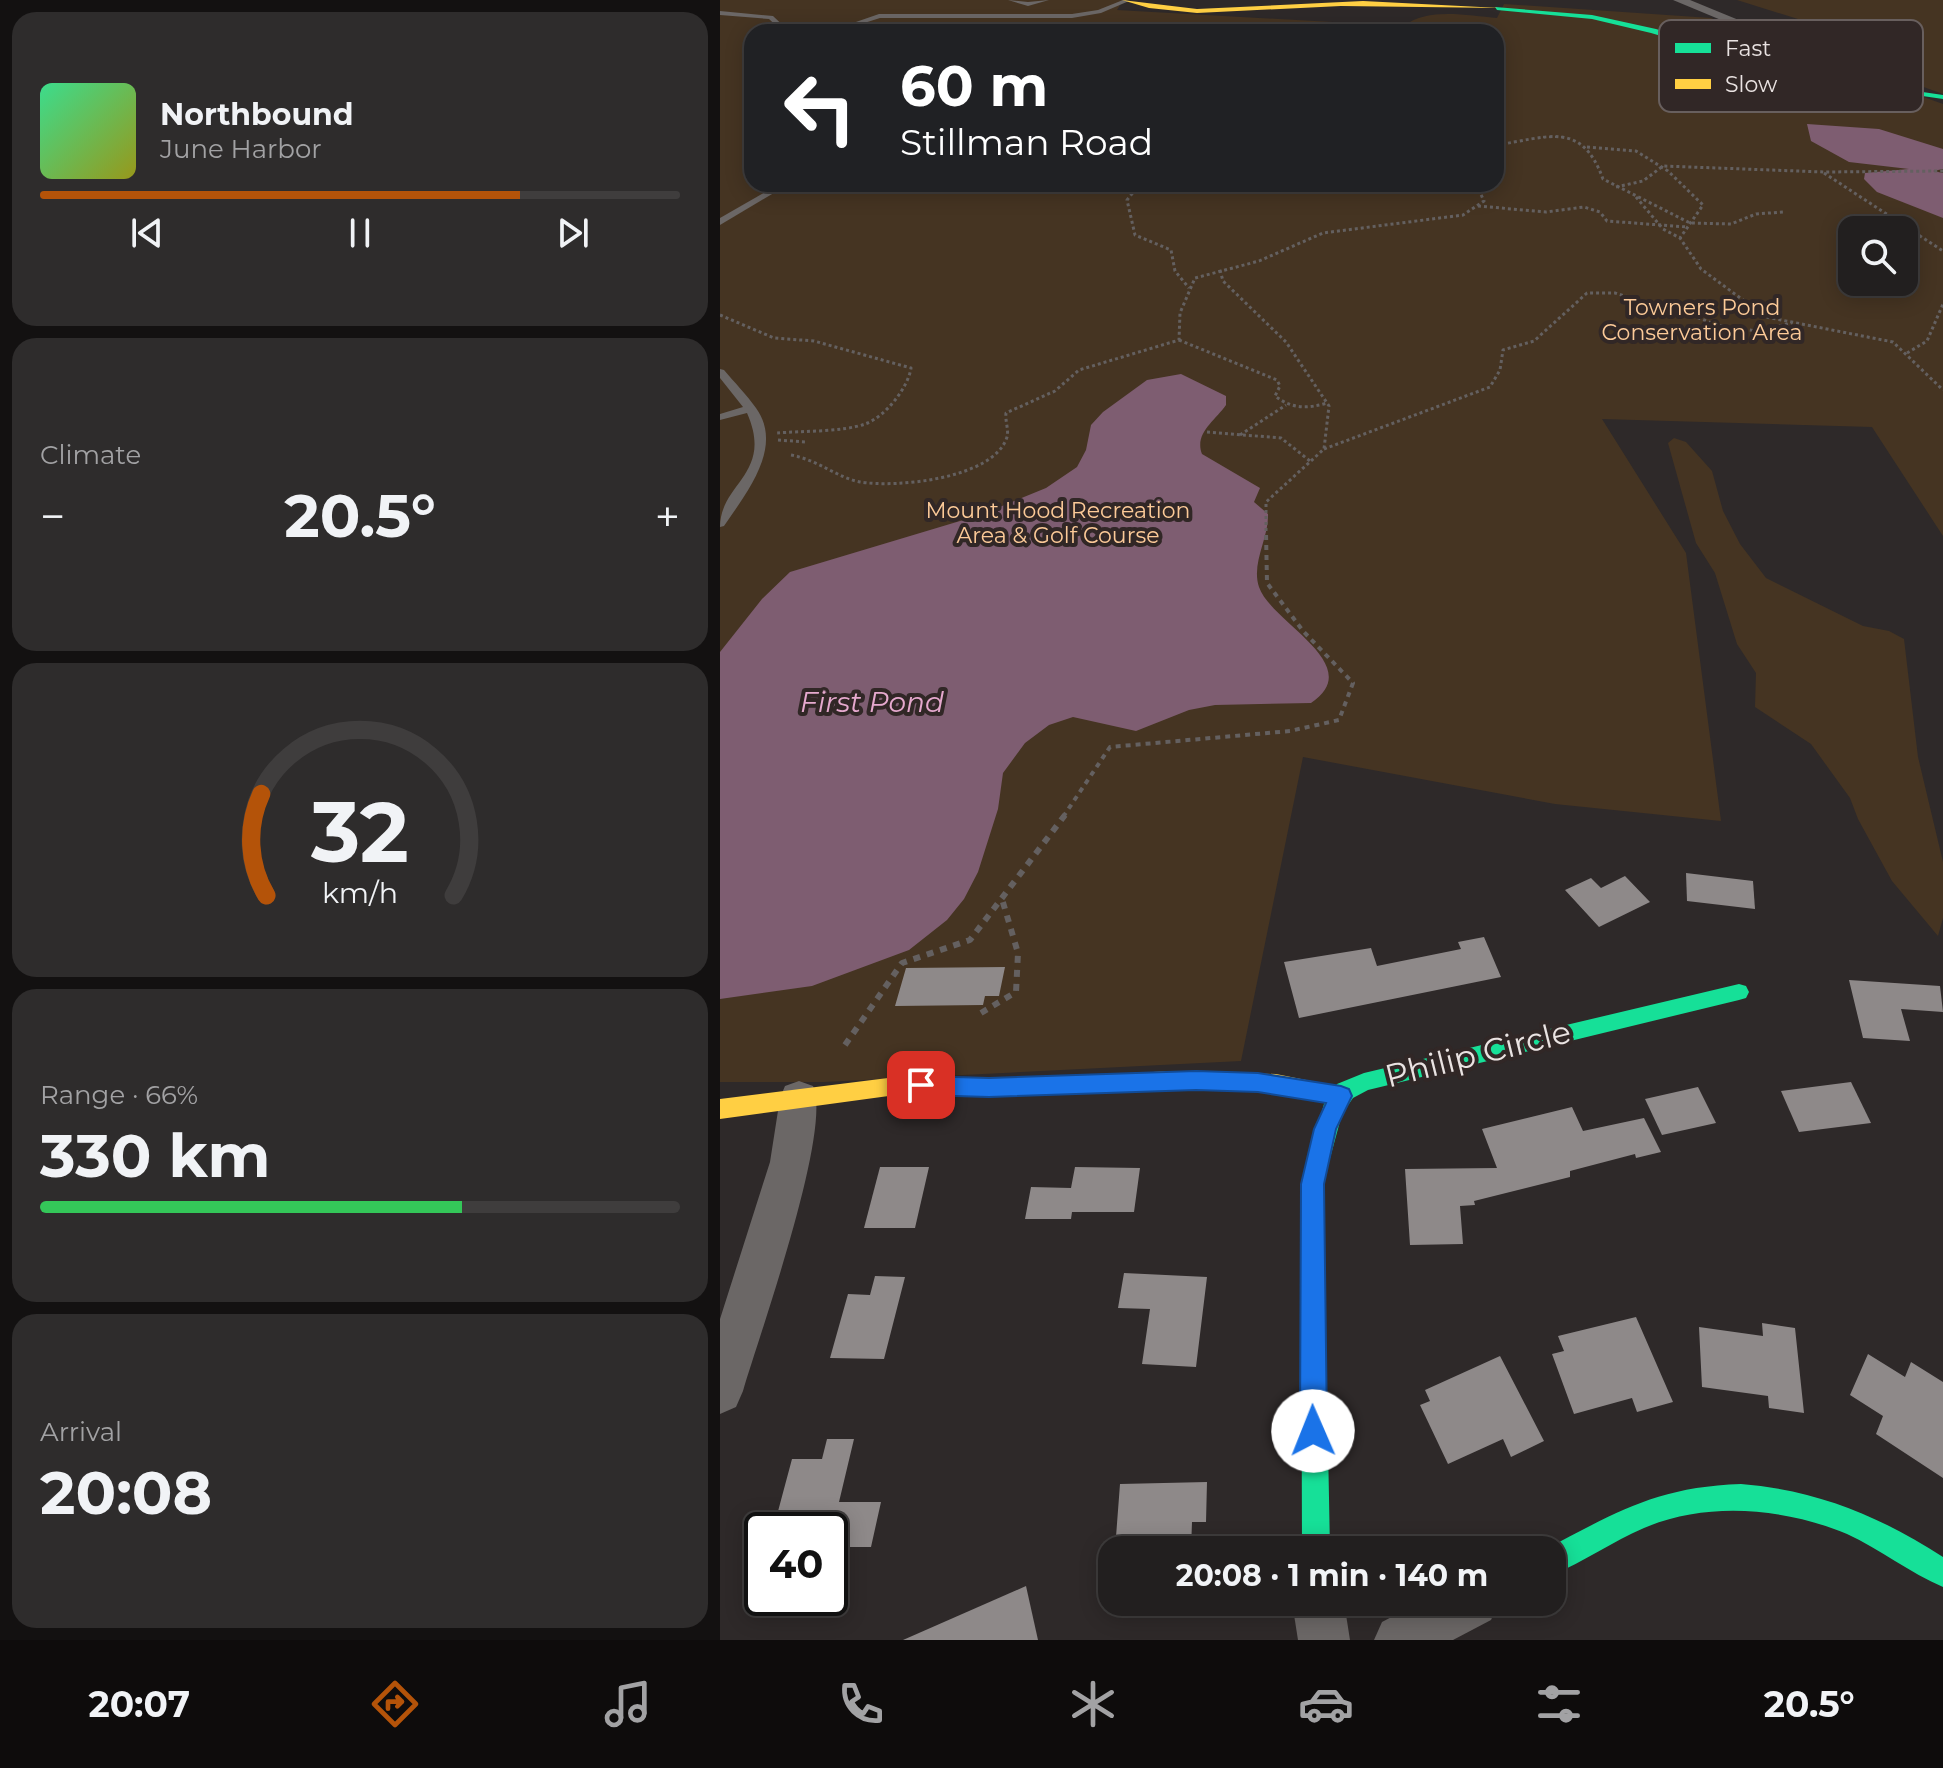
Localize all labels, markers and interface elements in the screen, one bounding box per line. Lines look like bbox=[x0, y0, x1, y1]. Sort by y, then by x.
legend bbox=[1659, 20, 1923, 112]
text: Fast bbox=[1725, 35, 1771, 62]
text: 60 m bbox=[900, 52, 1048, 120]
icon: left bbox=[768, 56, 872, 160]
text: Slow bbox=[1725, 71, 1778, 98]
text: Northbound bbox=[160, 96, 354, 133]
text: Stillman Road bbox=[900, 120, 1153, 164]
text: June Harbor bbox=[160, 133, 322, 165]
icon: previous bbox=[125, 211, 169, 255]
icon: pause bbox=[338, 211, 382, 255]
icon: next bbox=[551, 211, 595, 255]
map controls bbox=[1838, 216, 1918, 296]
button: search bbox=[1838, 216, 1918, 296]
park label: Towners Pond Conservation Area bbox=[1602, 294, 1802, 346]
text: Climate bbox=[40, 439, 141, 471]
text: 20.5° bbox=[284, 479, 436, 552]
text: − bbox=[40, 489, 65, 543]
text: + bbox=[655, 489, 680, 543]
park label: Mount Hood Recreation Area & Golf Course bbox=[926, 497, 1190, 549]
water label: First Pond bbox=[800, 685, 944, 719]
text: 32 bbox=[310, 781, 409, 883]
text: km/h bbox=[322, 875, 398, 910]
street label: Philip Circle bbox=[1381, 1012, 1575, 1095]
pin bbox=[887, 1051, 955, 1119]
icon: arrive bbox=[899, 1063, 943, 1107]
text: Range · 66% bbox=[40, 1079, 198, 1111]
text: 330 km bbox=[40, 1119, 270, 1192]
position arrow bbox=[1271, 1389, 1355, 1473]
text: Arrival bbox=[40, 1416, 122, 1448]
text: 20:08 bbox=[40, 1456, 212, 1529]
speed limit sign: 40 bbox=[744, 1512, 848, 1616]
text: 20:08 · 1 min · 140 m bbox=[1176, 1557, 1488, 1594]
icon: directions bbox=[367, 1676, 423, 1732]
icon: music bbox=[600, 1676, 656, 1732]
icon: phone bbox=[833, 1676, 889, 1732]
icon: climate bbox=[1065, 1676, 1121, 1732]
icon: car bbox=[1298, 1676, 1354, 1732]
icon: filters bbox=[1531, 1676, 1587, 1732]
text: 20:07 bbox=[88, 1682, 190, 1726]
text: 20.5° bbox=[1764, 1682, 1855, 1726]

